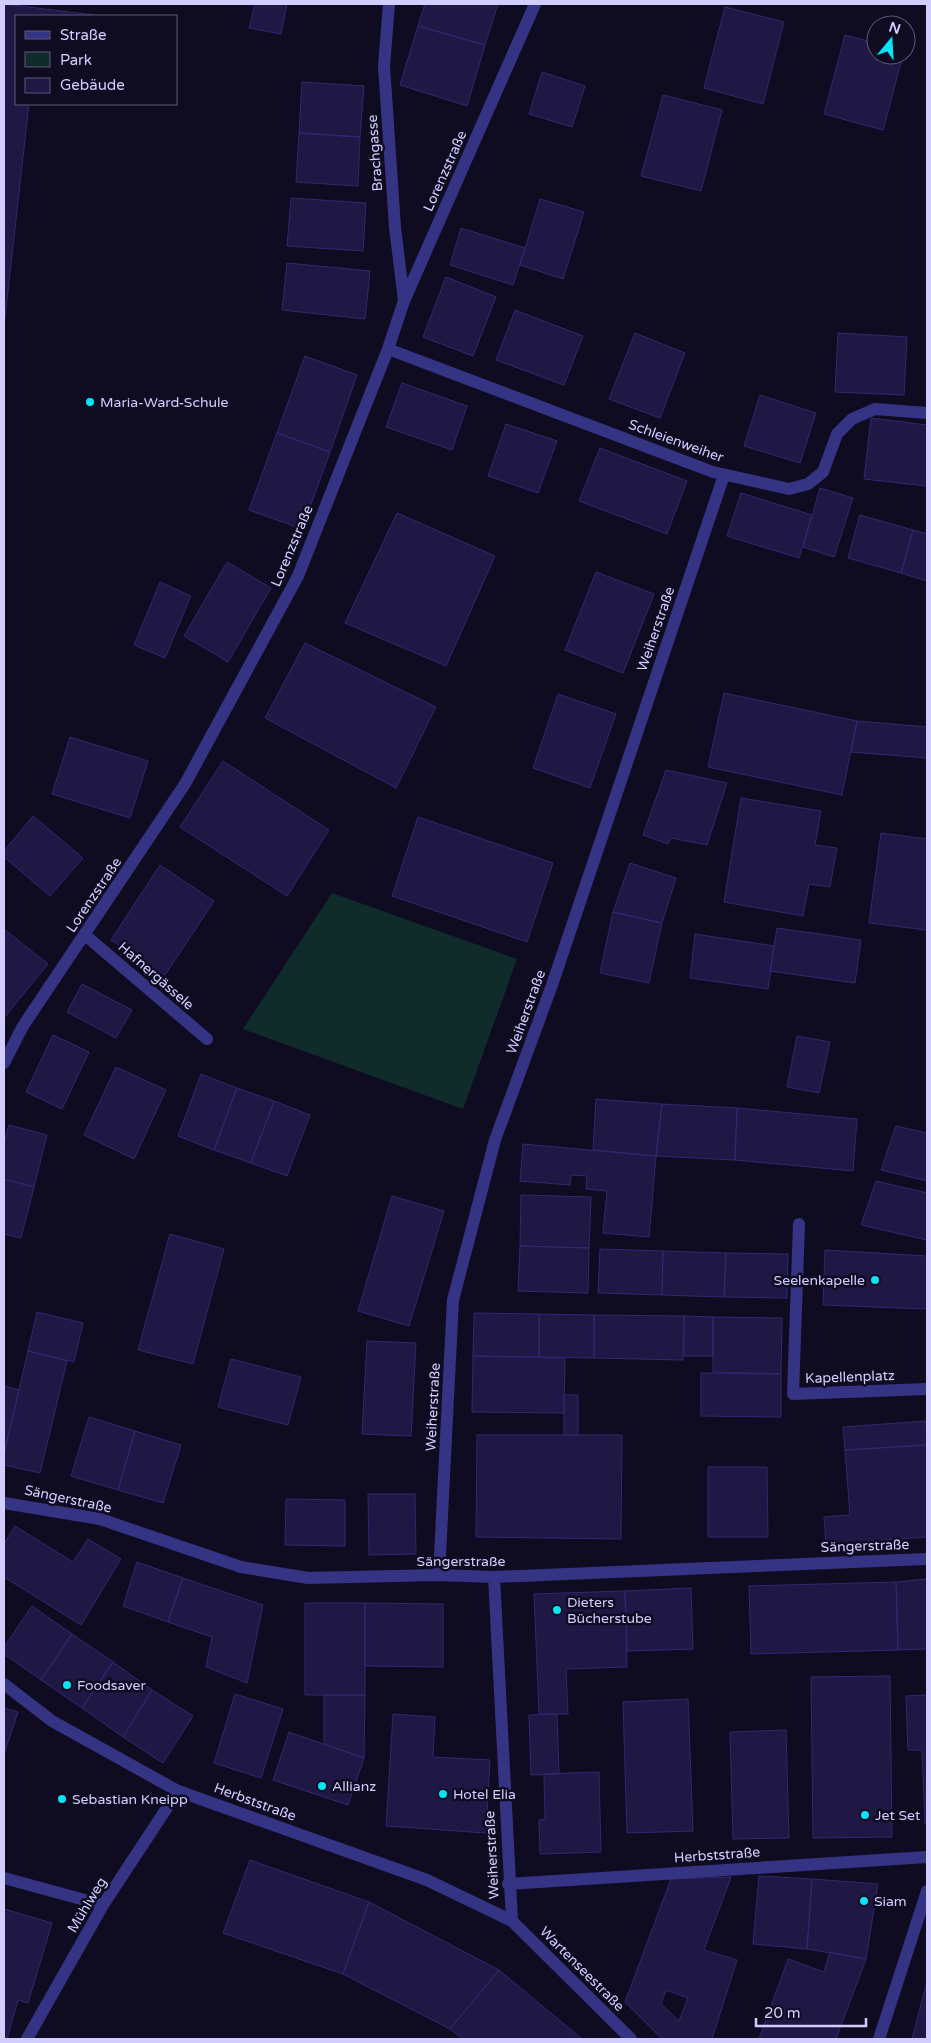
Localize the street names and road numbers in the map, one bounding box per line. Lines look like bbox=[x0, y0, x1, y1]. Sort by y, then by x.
street label: Brachgasse bbox=[364, 114, 386, 192]
street label: Lorenzstraße bbox=[420, 128, 470, 214]
street label: Schleienweiher bbox=[626, 416, 727, 466]
street label: Lorenzstraße bbox=[267, 503, 317, 589]
street label: Weiherstraße bbox=[634, 584, 678, 674]
street label: Lorenzstraße bbox=[63, 854, 125, 936]
street label: Hafnergässele bbox=[115, 939, 197, 1014]
street label: Weiherstraße bbox=[503, 967, 549, 1056]
street label: Weiherstraße bbox=[422, 1362, 444, 1452]
street label: Kapellenplatz bbox=[805, 1367, 895, 1387]
street label: Sängerstraße bbox=[23, 1481, 113, 1517]
street label: Sängerstraße bbox=[820, 1536, 910, 1556]
street label: Sängerstraße bbox=[417, 1553, 505, 1570]
street label: Herbststraße bbox=[212, 1779, 298, 1825]
street label: Weiherstraße bbox=[481, 1810, 503, 1900]
street label: Herbststraße bbox=[673, 1844, 761, 1866]
street label: Mühlweg bbox=[64, 1874, 110, 1936]
street label: Wartenseestraße bbox=[536, 1923, 628, 2015]

